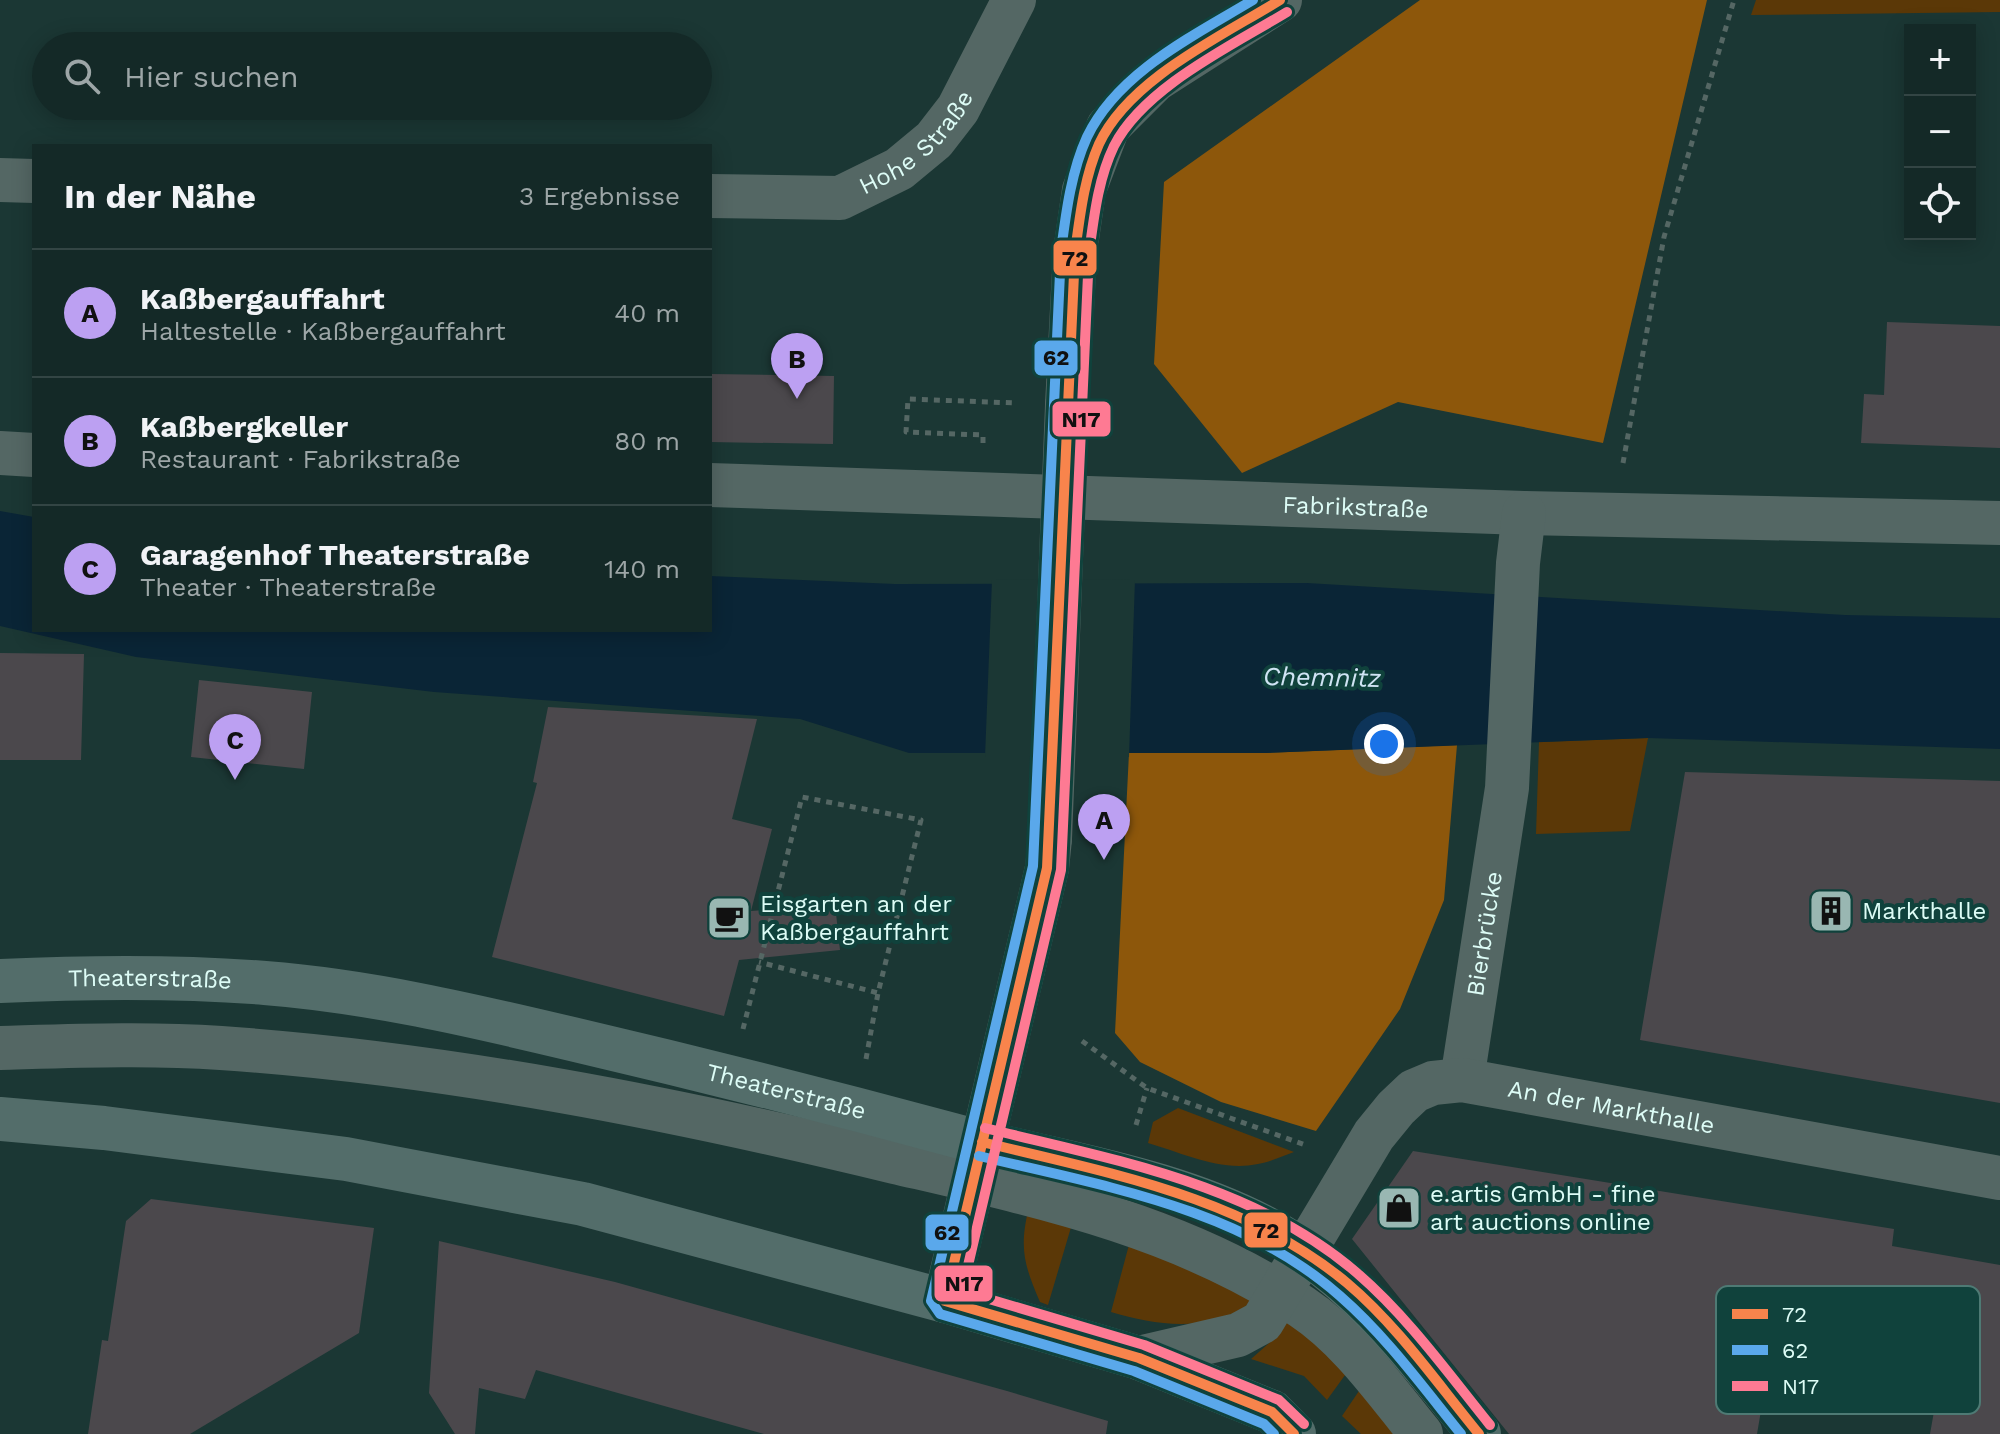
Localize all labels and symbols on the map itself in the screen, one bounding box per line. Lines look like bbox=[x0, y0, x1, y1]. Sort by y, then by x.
street label: Hohe Straße bbox=[854, 86, 979, 200]
line badge: 72 bbox=[1052, 239, 1098, 277]
text: 72 bbox=[1062, 246, 1088, 271]
pin: B bbox=[771, 333, 823, 399]
line badge: 62 bbox=[1033, 339, 1079, 377]
text: 62 bbox=[1043, 345, 1069, 370]
line badge: N17 bbox=[1051, 400, 1112, 438]
text: N17 bbox=[1061, 407, 1101, 432]
street label: Fabrikstraße bbox=[1282, 491, 1429, 524]
water label: Chemnitz bbox=[1263, 661, 1382, 693]
pin: C bbox=[209, 714, 261, 780]
your location bbox=[1364, 724, 1404, 764]
pin: A bbox=[1078, 794, 1130, 860]
street label: Bierbrücke bbox=[1461, 869, 1508, 998]
building icon: Markthalle bbox=[1807, 887, 1855, 935]
place label: Eisgarten an der Kaßbergauffahrt bbox=[760, 890, 952, 946]
cafe icon: Eisgarten an der Kaßbergauffahrt bbox=[705, 894, 753, 942]
place label: Markthalle bbox=[1862, 897, 1986, 925]
street label: Theaterstraße bbox=[68, 964, 232, 995]
street label: Theaterstraße bbox=[704, 1058, 869, 1125]
street label: An der Markthalle bbox=[1506, 1075, 1717, 1140]
place label: e.artis GmbH - fine art auctions online bbox=[1430, 1180, 1656, 1236]
shop icon: e.artis GmbH - fine art auctions online bbox=[1375, 1184, 1423, 1232]
line badge: 72 bbox=[1243, 1211, 1289, 1249]
line badge: 62 bbox=[924, 1213, 970, 1252]
text: 72 bbox=[1253, 1218, 1279, 1243]
text: 62 bbox=[934, 1220, 960, 1245]
line badge: N17 bbox=[933, 1264, 994, 1303]
text: N17 bbox=[944, 1271, 984, 1296]
legend bbox=[1716, 1286, 1980, 1414]
text: 72 bbox=[1782, 1302, 1807, 1327]
text: 62 bbox=[1782, 1338, 1808, 1363]
text: N17 bbox=[1782, 1374, 1819, 1399]

